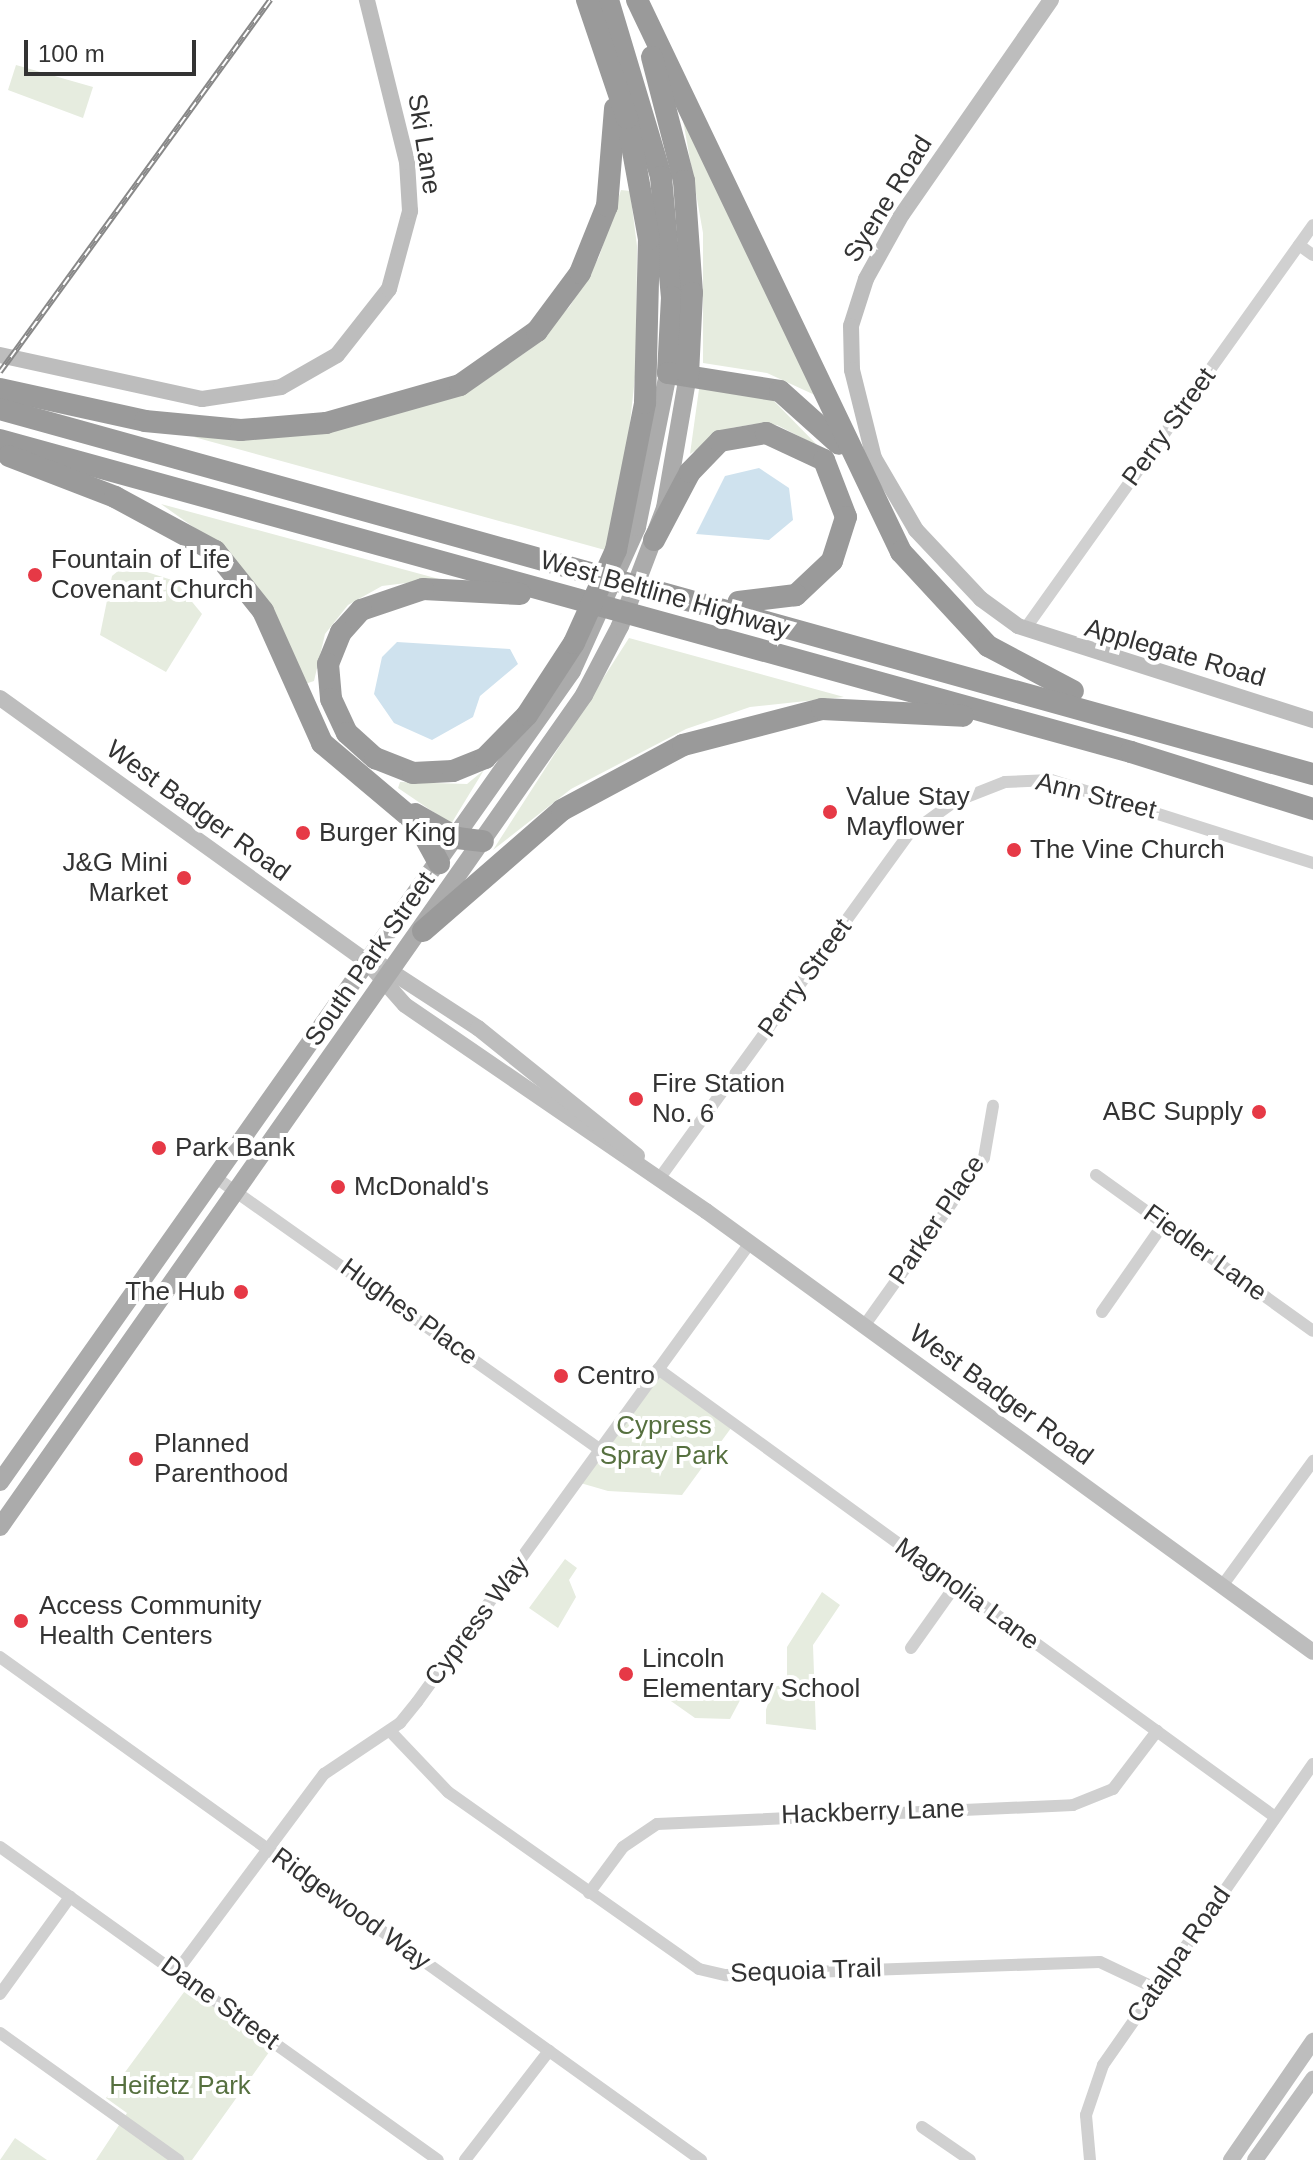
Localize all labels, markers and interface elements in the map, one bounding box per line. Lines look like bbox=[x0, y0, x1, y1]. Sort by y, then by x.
scale bar bbox=[28, 24, 200, 74]
text: 100 m bbox=[38, 40, 105, 67]
street label: Ski Lane bbox=[401, 92, 447, 196]
street label: Syene Road bbox=[837, 130, 939, 268]
street label: Perry Street bbox=[1116, 362, 1222, 492]
place label: Fountain of Life Covenant Church bbox=[51, 544, 253, 606]
street label: West Beltline Highway bbox=[537, 544, 793, 646]
marker: Fountain of Life Covenant Church bbox=[26, 566, 44, 584]
street label: Applegate Road bbox=[1081, 612, 1269, 694]
street label: West Badger Road bbox=[100, 734, 296, 888]
street label: Ann Street bbox=[1033, 766, 1159, 826]
place label: Value Stay Mayflower bbox=[846, 781, 970, 842]
marker: Value Stay Mayflower bbox=[821, 803, 839, 821]
place label: Burger King bbox=[319, 817, 456, 849]
marker: Burger King bbox=[294, 824, 312, 842]
place label: The Vine Church bbox=[1030, 834, 1225, 866]
marker: The Vine Church bbox=[1005, 841, 1023, 859]
place label: J&G Mini Market bbox=[63, 847, 168, 908]
street label: South Park Street bbox=[298, 866, 442, 1052]
marker: J&G Mini Market bbox=[175, 869, 193, 887]
street label: Perry Street bbox=[752, 913, 858, 1043]
place label: Fire Station No. 6 bbox=[652, 1068, 785, 1130]
marker: Fire Station No. 6 bbox=[627, 1090, 645, 1108]
place label: ABC Supply bbox=[1103, 1096, 1243, 1128]
marker: ABC Supply bbox=[1250, 1103, 1268, 1121]
place label: Park Bank bbox=[175, 1132, 295, 1164]
marker: Park Bank bbox=[150, 1139, 168, 1157]
street label: Parker Place bbox=[882, 1150, 992, 1290]
place label: McDonald's bbox=[354, 1171, 489, 1203]
marker: McDonald's bbox=[329, 1178, 347, 1196]
street label: Fiedler Lane bbox=[1137, 1198, 1273, 1308]
street label: Hughes Place bbox=[334, 1252, 484, 1372]
place label: The Hub bbox=[125, 1276, 225, 1308]
marker: The Hub bbox=[232, 1283, 250, 1301]
street label: West Badger Road bbox=[903, 1318, 1099, 1472]
place label: Centro bbox=[577, 1360, 655, 1392]
marker: Centro bbox=[552, 1367, 570, 1385]
park label: Cypress Spray Park bbox=[600, 1410, 728, 1472]
place label: Planned Parenthood bbox=[154, 1428, 288, 1490]
marker: Planned Parenthood bbox=[125, 1448, 147, 1470]
street label: Magnolia Lane bbox=[889, 1531, 1045, 1657]
street label: Cypress Way bbox=[418, 1550, 536, 1692]
place label: Access Community Health Centers bbox=[39, 1590, 261, 1652]
marker: Access Community Health Centers bbox=[10, 1610, 32, 1632]
place label: Lincoln Elementary School bbox=[642, 1643, 860, 1704]
marker: Lincoln Elementary School bbox=[617, 1665, 635, 1683]
street label: Hackberry Lane bbox=[781, 1793, 965, 1831]
street label: Ridgewood Way bbox=[266, 1841, 436, 1977]
street label: Catalpa Road bbox=[1121, 1881, 1237, 2029]
street label: Dane Street bbox=[155, 1950, 285, 2056]
street label: Sequoia Trail bbox=[729, 1953, 883, 1989]
park label: Heifetz Park bbox=[109, 2070, 251, 2102]

